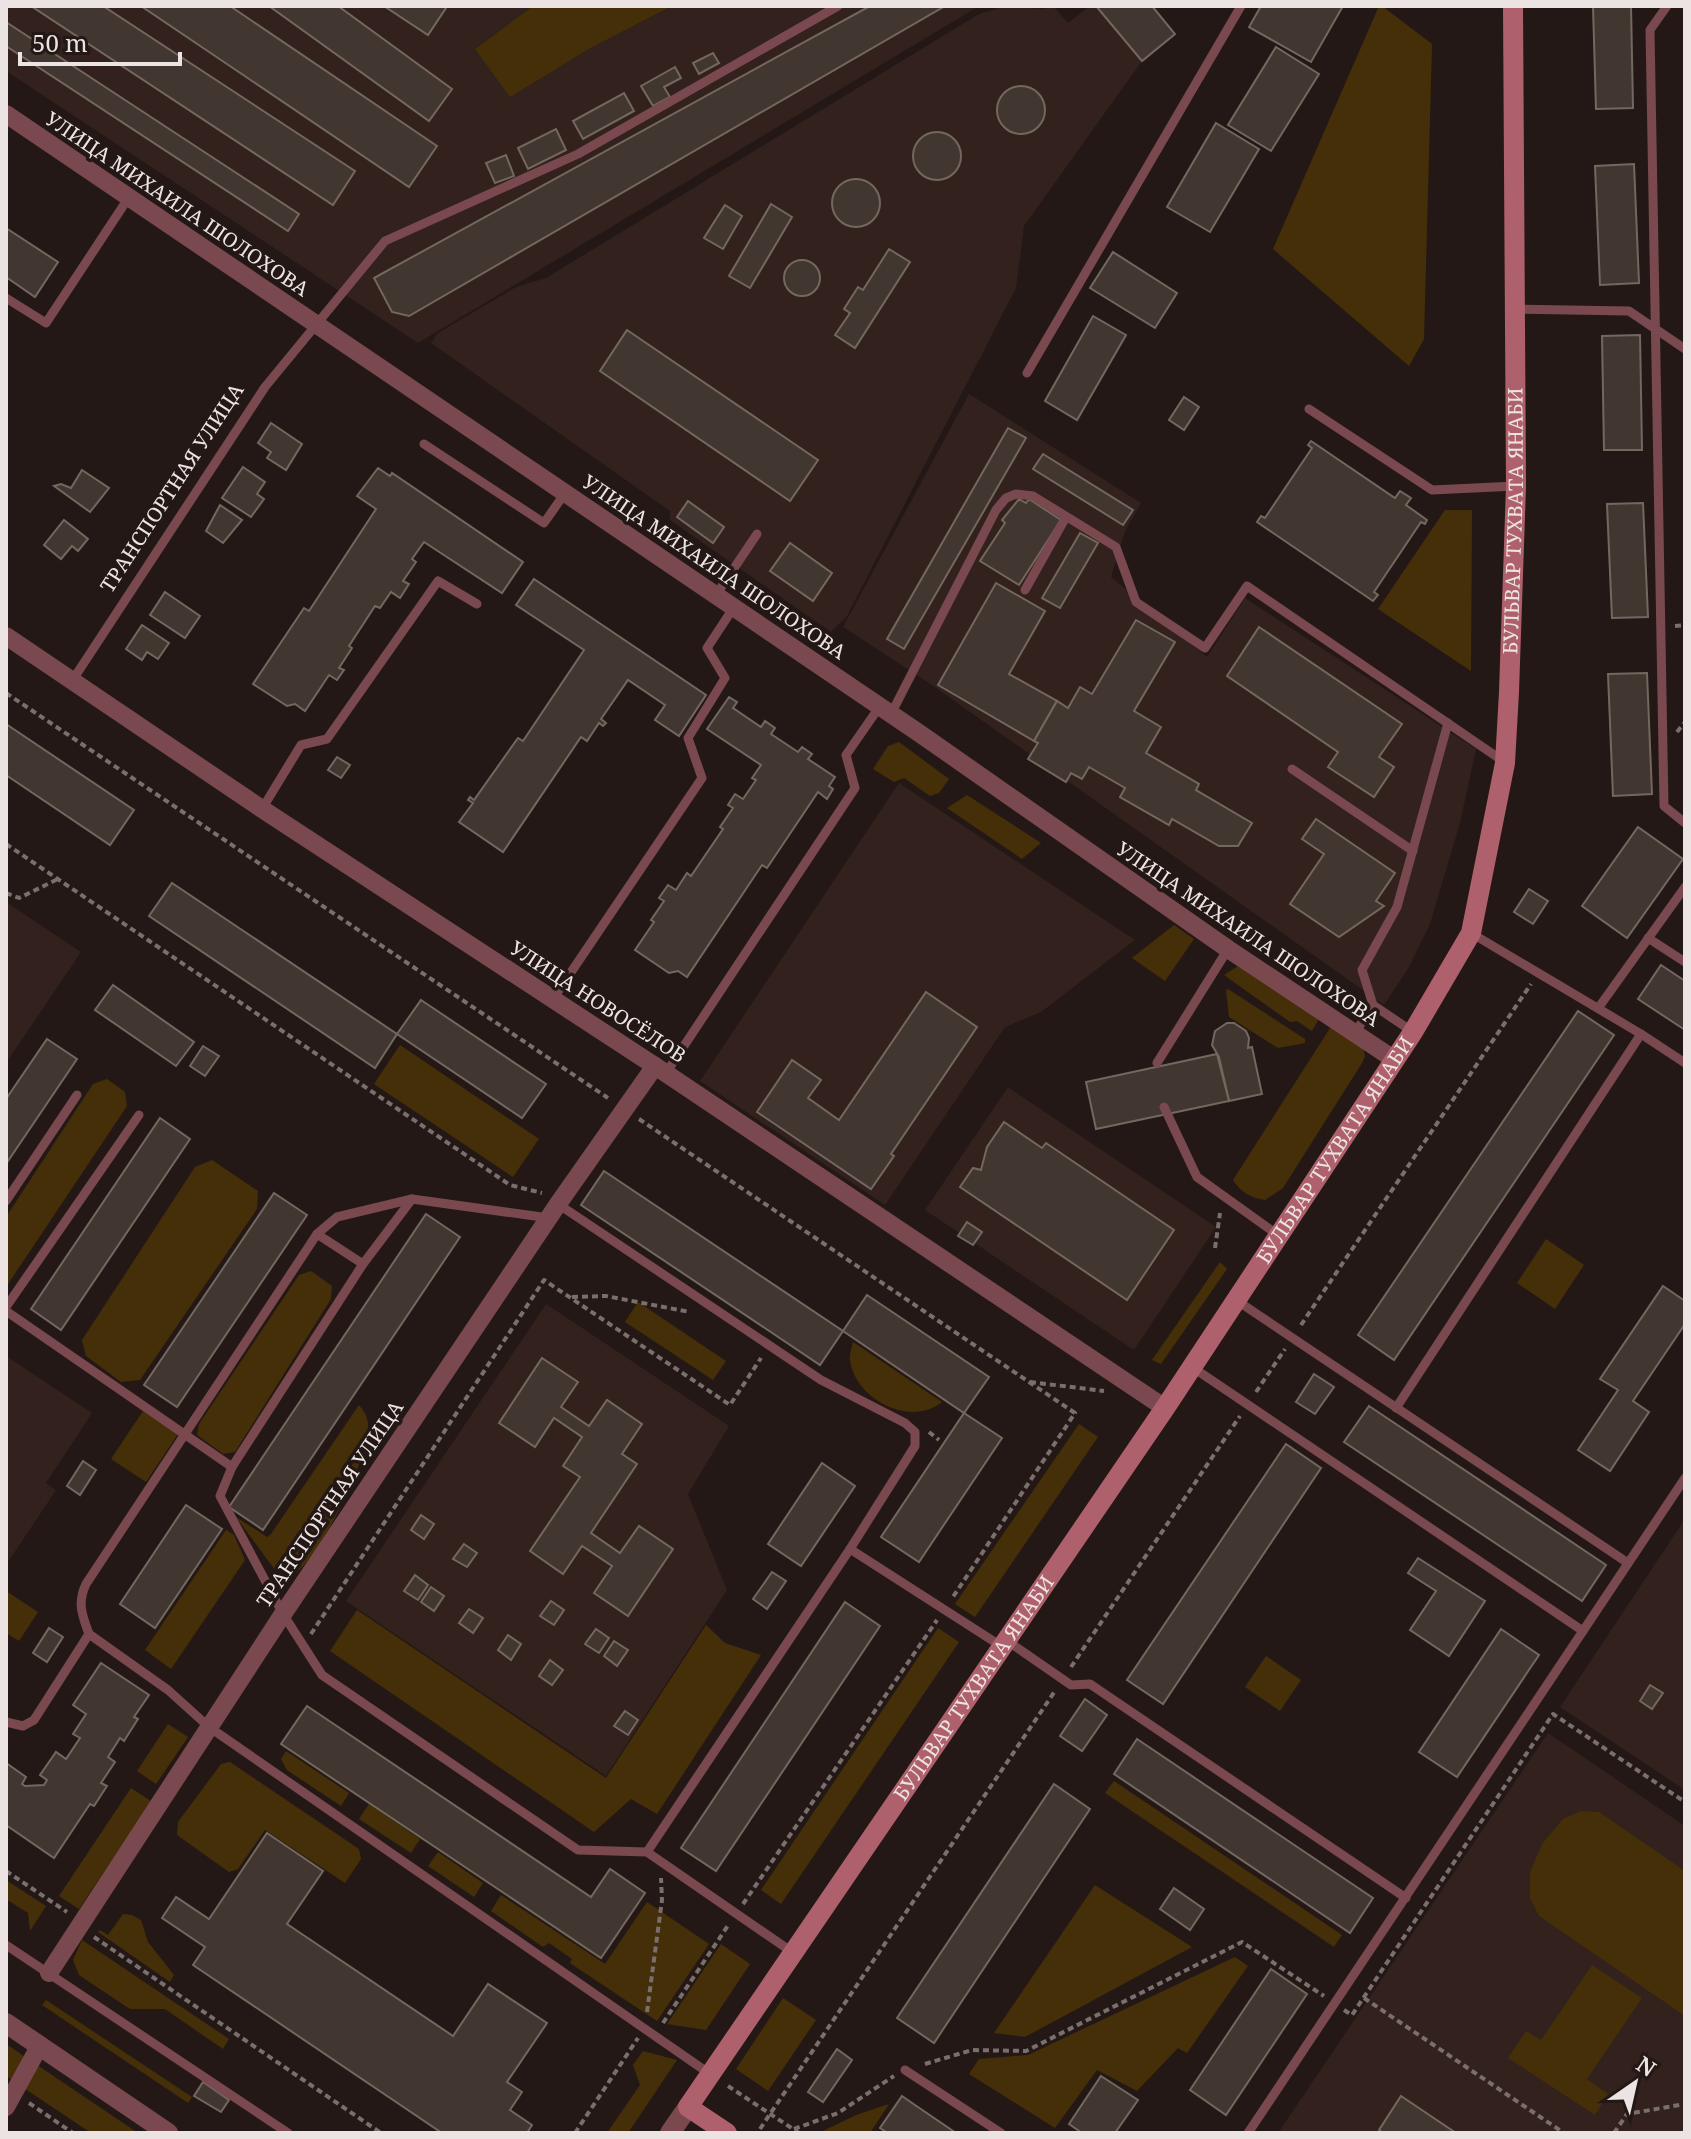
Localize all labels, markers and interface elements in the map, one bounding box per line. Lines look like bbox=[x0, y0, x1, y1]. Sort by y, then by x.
scale bar bbox=[20, 16, 180, 66]
text: 50 m bbox=[32, 26, 88, 59]
street label: УЛИЦА МИХАИЛА ШОЛОХОВА bbox=[40, 105, 315, 303]
street label: ТРАНСПОРТНАЯ УЛИЦА bbox=[94, 377, 250, 597]
street label: БУЛЬВАР ТУХВАТА ЯНАБИ bbox=[1496, 387, 1529, 655]
street label: УЛИЦА МИХАИЛА ШОЛОХОВА bbox=[577, 468, 852, 666]
street label: УЛИЦА МИХАИЛА ШОЛОХОВА bbox=[1111, 835, 1386, 1033]
street label: УЛИЦА НОВОСЁЛОВ bbox=[505, 934, 692, 1069]
street label: БУЛЬВАР ТУХВАТА ЯНАБИ bbox=[1250, 1031, 1419, 1269]
street label: ТРАНСПОРТНАЯ УЛИЦА bbox=[250, 1394, 410, 1612]
street label: БУЛЬВАР ТУХВАТА ЯНАБИ bbox=[887, 1570, 1060, 1806]
north arrow bbox=[1595, 2043, 1675, 2123]
text: N bbox=[1631, 2048, 1662, 2083]

